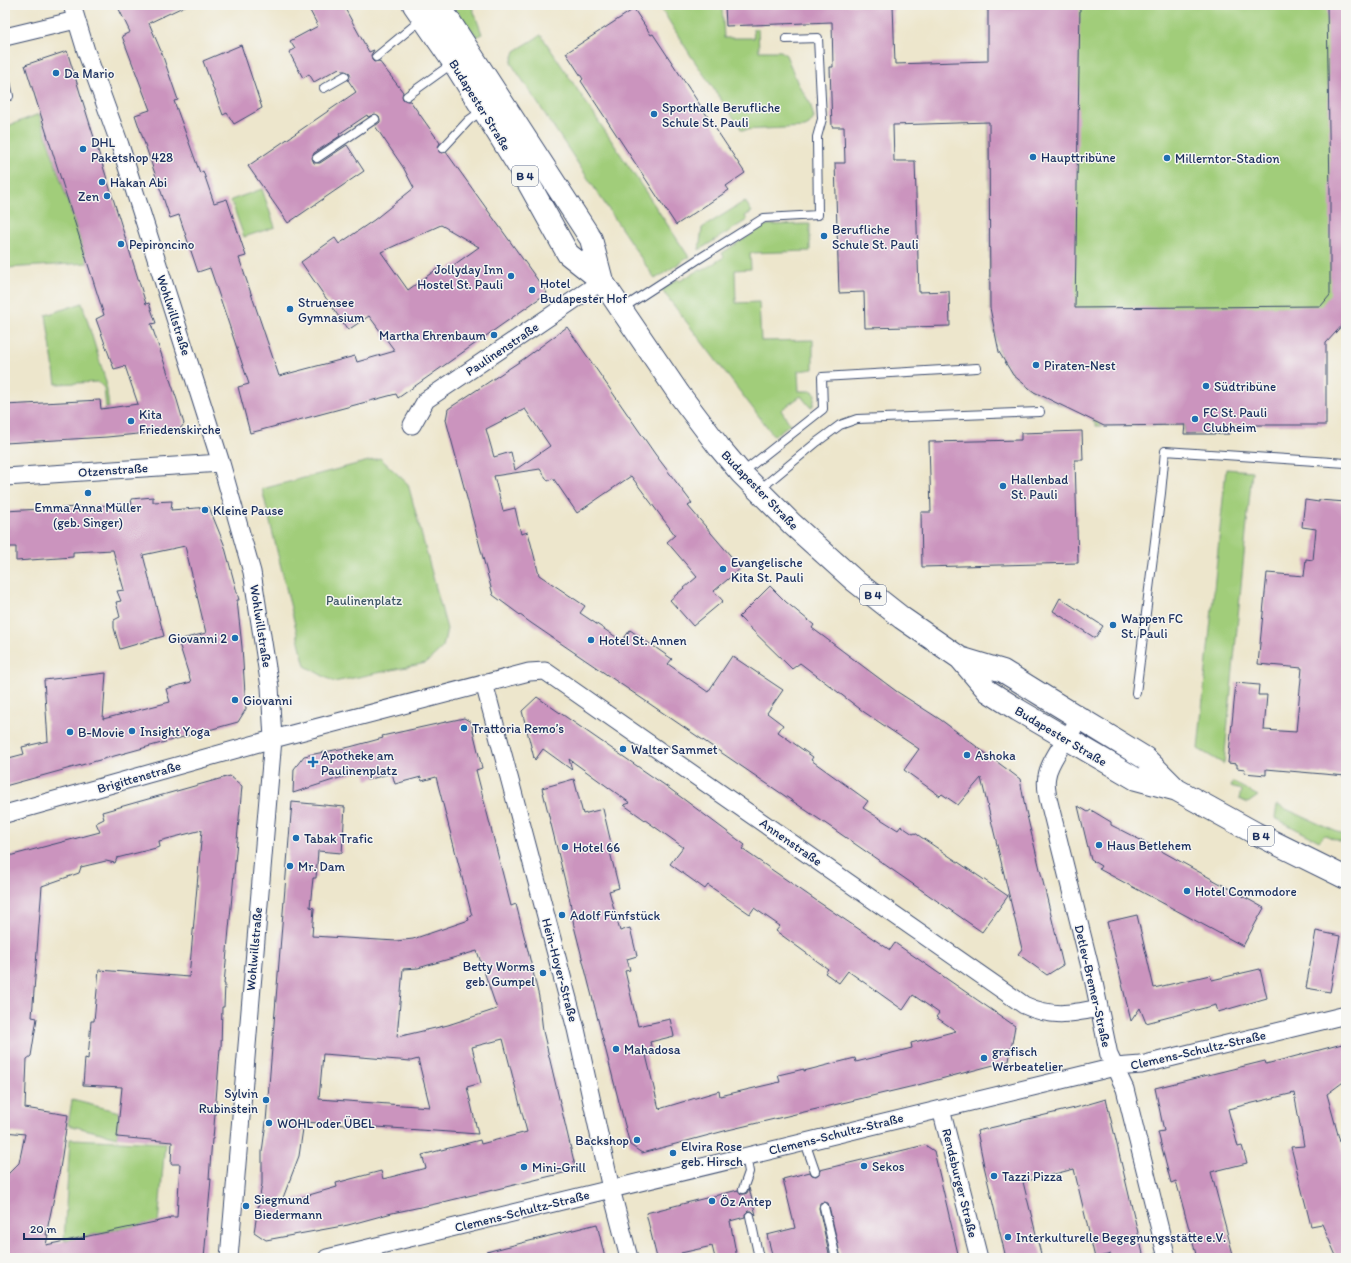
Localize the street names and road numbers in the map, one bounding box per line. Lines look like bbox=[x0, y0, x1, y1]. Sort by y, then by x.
street label: Budapester Straße bbox=[446, 57, 514, 153]
road number: B 4 bbox=[512, 166, 538, 186]
street label: Wohlwillstraße bbox=[154, 273, 194, 357]
street label: Paulinenstraße bbox=[463, 319, 541, 379]
street label: Budapester Straße bbox=[718, 447, 802, 533]
street label: Otzenstraße bbox=[77, 460, 149, 480]
street label: Wohlwillstraße bbox=[247, 583, 275, 669]
road number: B 4 bbox=[860, 585, 886, 605]
street label: Budapester Straße bbox=[1012, 703, 1110, 769]
street label: Brigittenstraße bbox=[95, 758, 183, 796]
street label: Annenstraße bbox=[757, 815, 825, 869]
road number: B 4 bbox=[1248, 826, 1274, 846]
street label: Wohlwillstraße bbox=[243, 906, 265, 992]
street label: Hein-Hoyer-Straße bbox=[539, 916, 581, 1024]
street label: Detlev-Bremer-Straße bbox=[1072, 923, 1114, 1049]
street label: Clemens-Schultz-Straße bbox=[1129, 1027, 1267, 1073]
street label: Clemens-Schultz-Straße bbox=[767, 1110, 905, 1158]
street label: Rendsburger Straße bbox=[939, 1127, 981, 1239]
street label: Clemens-Schultz-Straße bbox=[453, 1187, 591, 1235]

